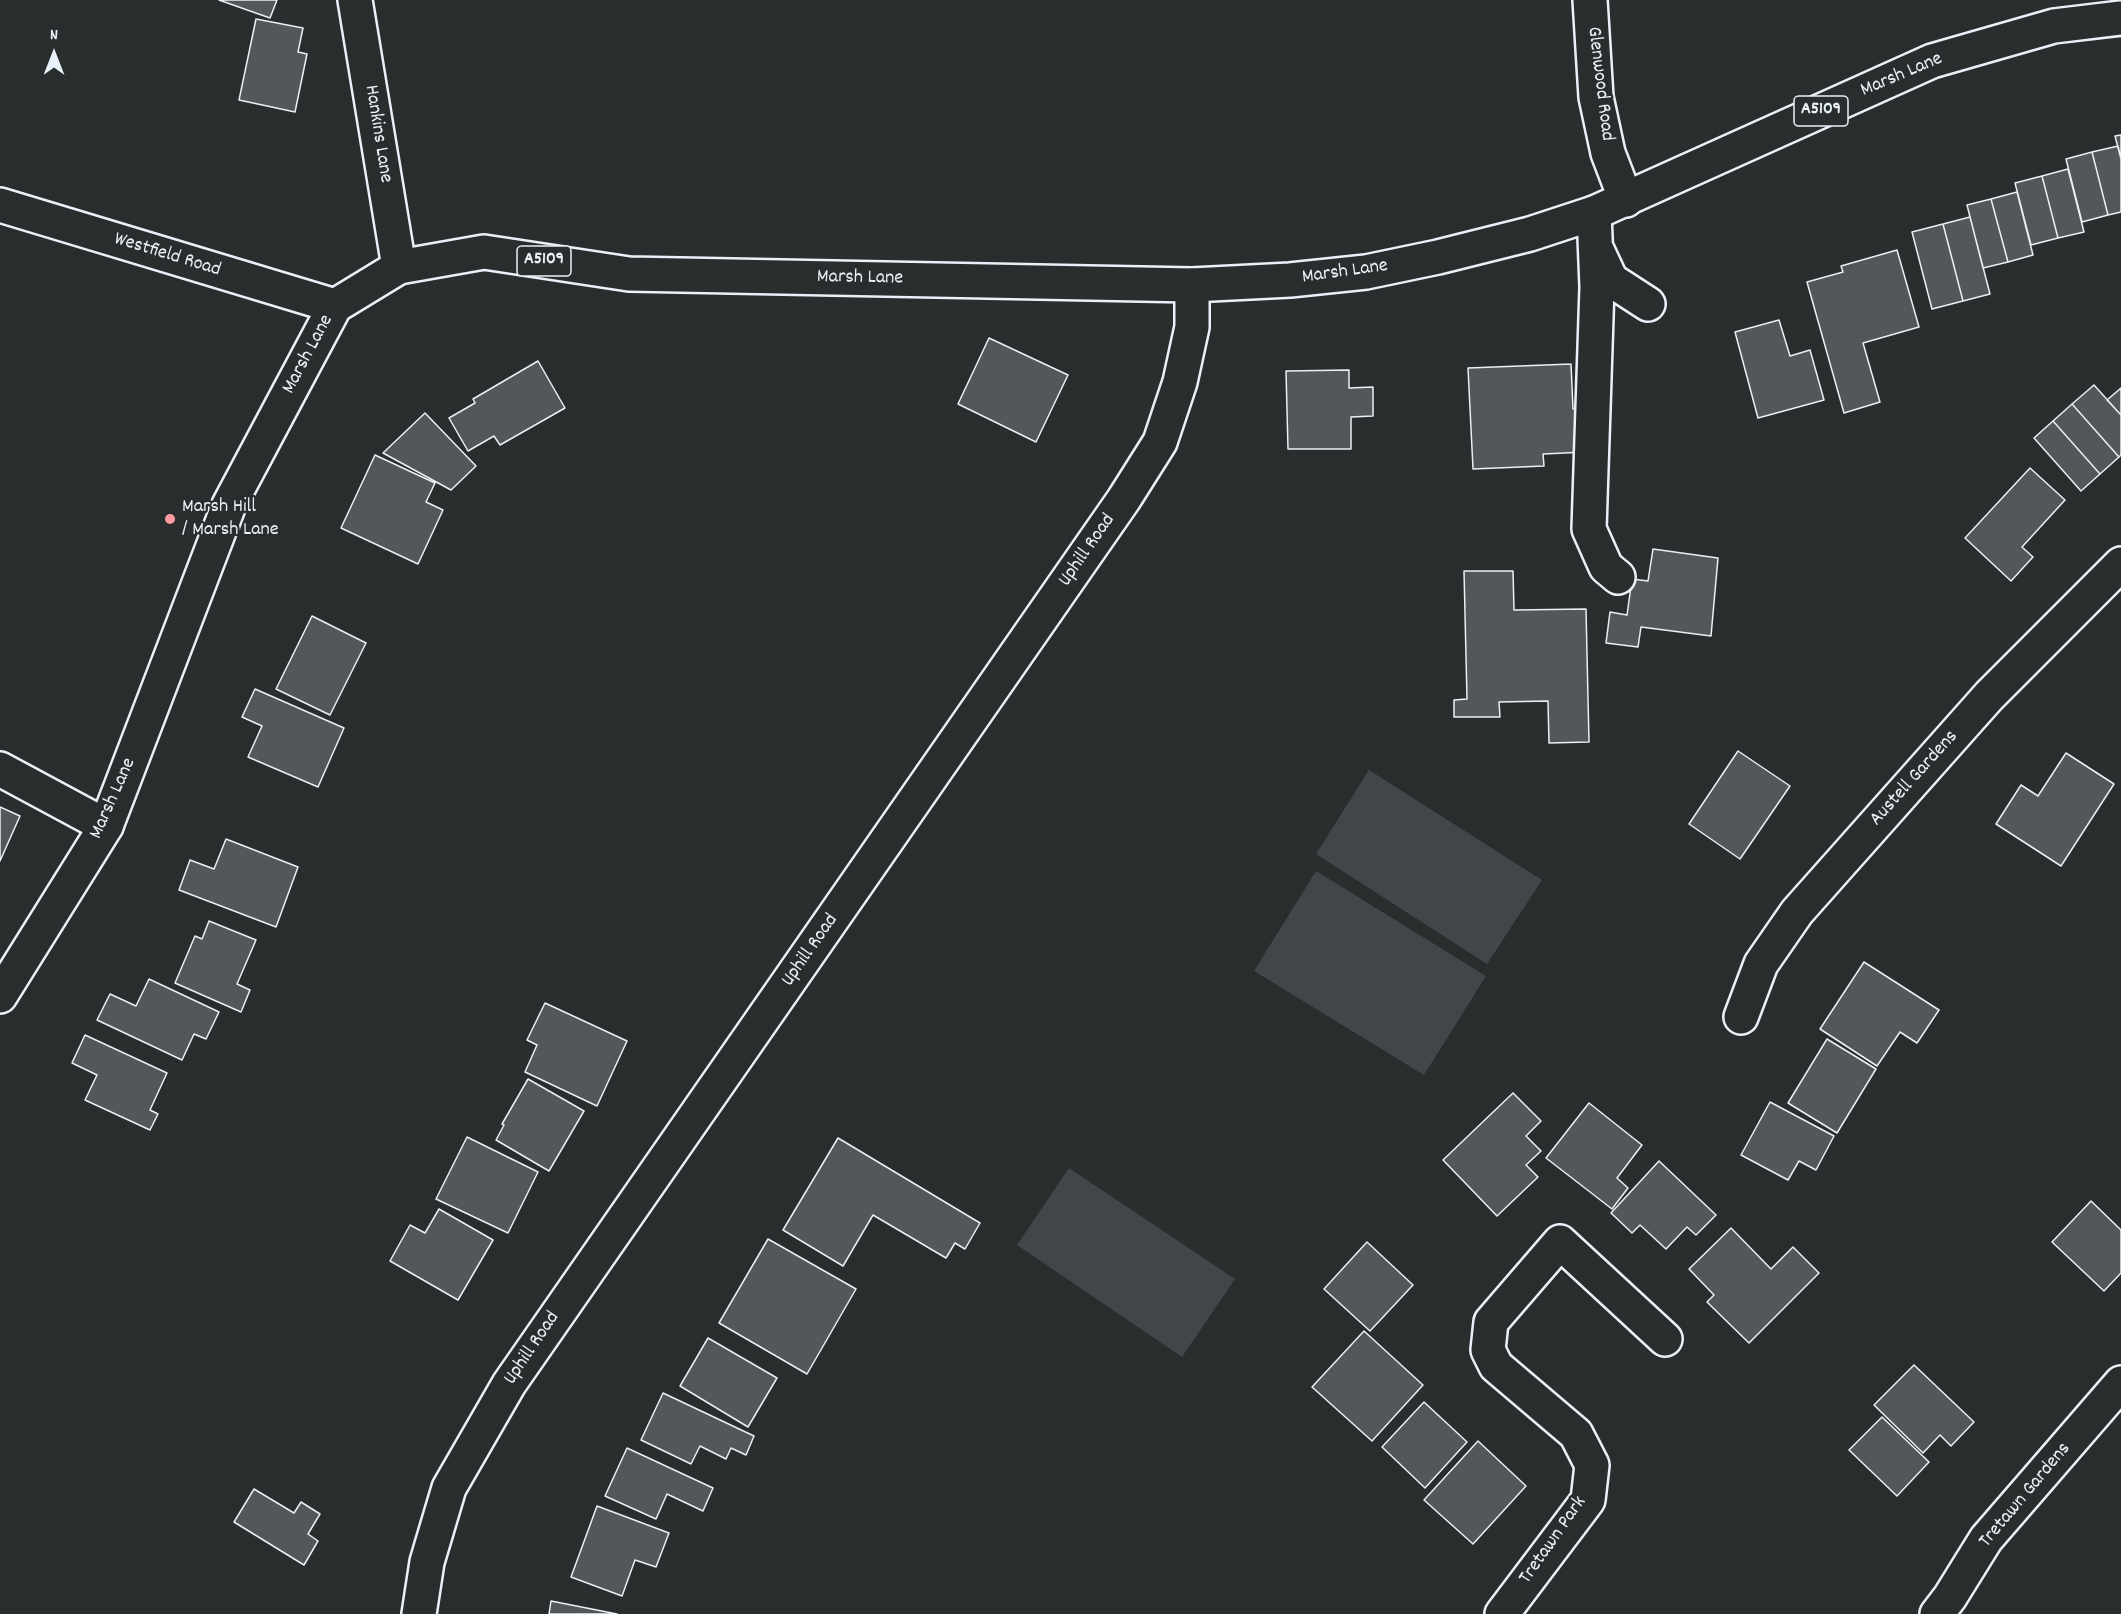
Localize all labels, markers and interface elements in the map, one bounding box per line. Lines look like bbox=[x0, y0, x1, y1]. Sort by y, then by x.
north arrow bbox=[24, 24, 84, 84]
text: N bbox=[50, 24, 58, 47]
street label: Glenwood Road bbox=[1580, 25, 1618, 143]
street label: Marsh Lane bbox=[1858, 48, 1946, 104]
street label: Hankins Lane bbox=[357, 83, 397, 185]
road number: A5109 bbox=[1794, 96, 1848, 126]
street label: Westfield Road bbox=[111, 228, 223, 284]
road number: A5109 bbox=[517, 246, 571, 276]
street label: Marsh Lane bbox=[1301, 255, 1389, 291]
street label: Marsh Lane bbox=[817, 266, 903, 292]
street label: Marsh Lane bbox=[278, 311, 340, 399]
place label: Marsh Hill / Marsh Lane bbox=[182, 496, 279, 543]
street label: Uphill Road bbox=[1054, 510, 1122, 592]
marker: Marsh Hill / Marsh Lane bbox=[163, 512, 177, 526]
street label: Austell Gardens bbox=[1866, 726, 1964, 832]
street label: Marsh Lane bbox=[85, 755, 143, 843]
street label: Uphill Road bbox=[777, 910, 845, 992]
street label: Uphill Road bbox=[500, 1308, 566, 1390]
street label: Tretawn Gardens bbox=[1975, 1438, 2077, 1554]
street label: Tretawn Park bbox=[1515, 1492, 1593, 1590]

